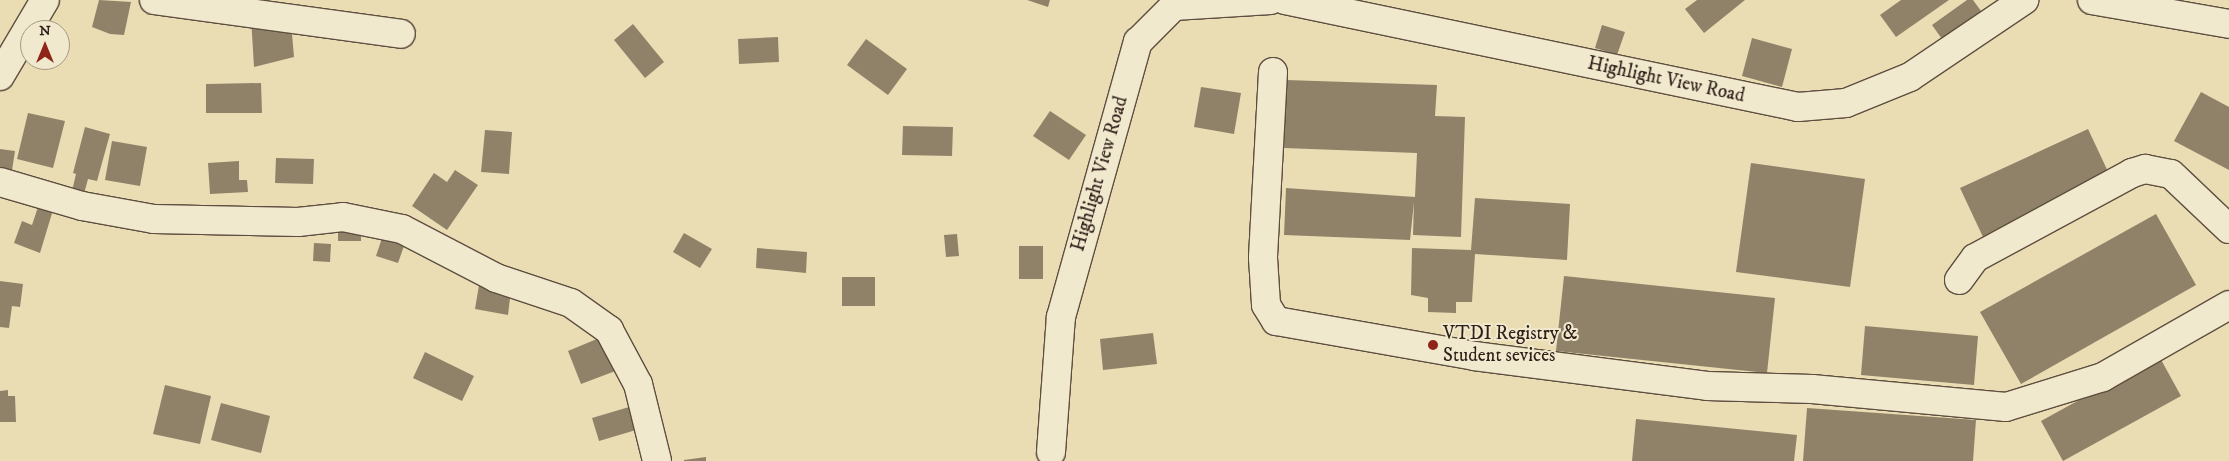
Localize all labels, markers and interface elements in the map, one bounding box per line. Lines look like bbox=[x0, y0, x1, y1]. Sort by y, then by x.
north arrow bbox=[20, 20, 70, 70]
text: N bbox=[39, 22, 51, 40]
street label: Highlight View Road bbox=[1585, 52, 1747, 108]
street label: Highlight View Road bbox=[1067, 94, 1133, 254]
place label: VTDI Registry & Student sevices bbox=[1443, 323, 1577, 367]
marker: VTDI Registry & Student sevices bbox=[1427, 339, 1439, 351]

